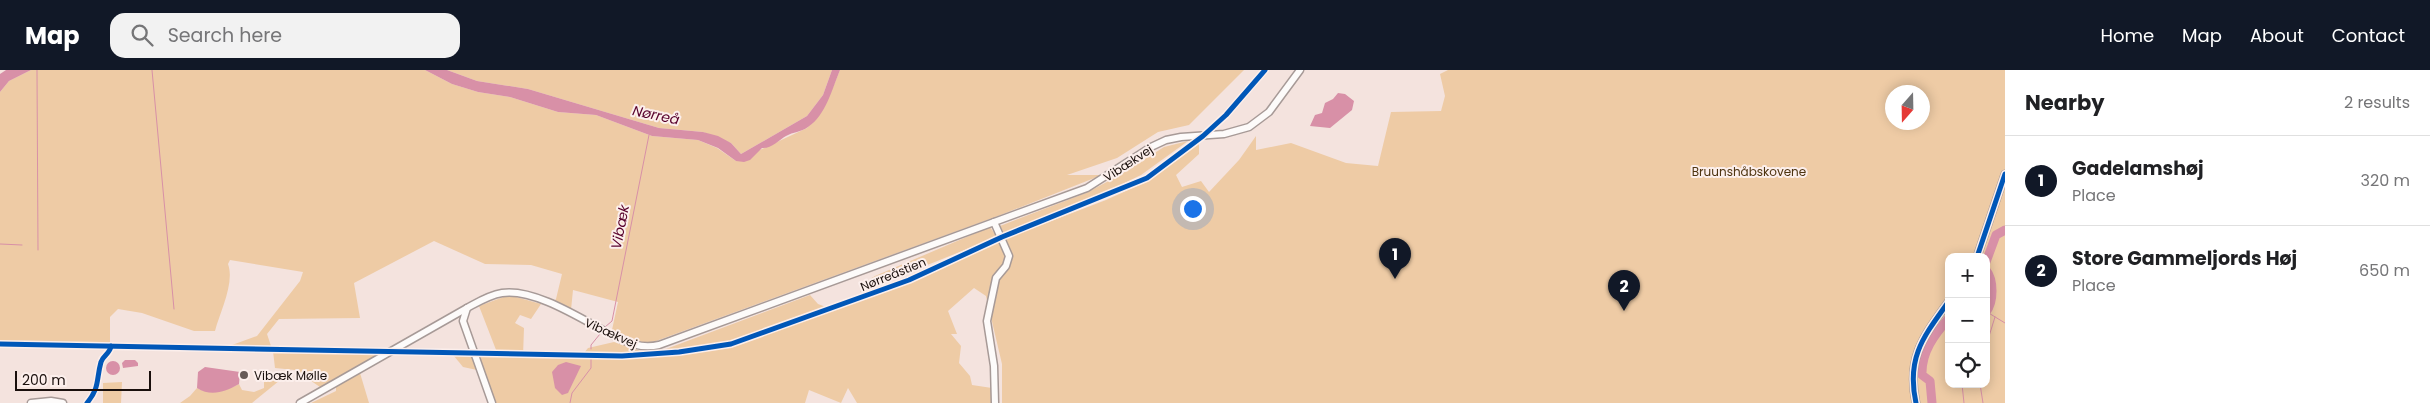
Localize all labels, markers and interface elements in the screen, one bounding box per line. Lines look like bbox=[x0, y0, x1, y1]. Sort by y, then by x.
search box bbox=[110, 13, 460, 58]
text: Map bbox=[25, 19, 80, 52]
icon: search bbox=[128, 21, 156, 49]
text: Search here bbox=[168, 22, 282, 49]
text: Home bbox=[2100, 23, 2154, 48]
text: Map bbox=[2182, 23, 2222, 48]
text: About bbox=[2250, 23, 2304, 48]
text: Contact bbox=[2332, 23, 2405, 48]
north arrow bbox=[1885, 85, 1930, 130]
text: Nearby bbox=[2025, 88, 2105, 117]
text: 2 results bbox=[2344, 91, 2410, 114]
water label: Nørreå bbox=[631, 100, 682, 130]
street label: Vibækvej bbox=[1100, 141, 1156, 185]
text: Gadelamshøj bbox=[2072, 155, 2204, 182]
park label: Bruunshåbskovene bbox=[1692, 163, 1806, 180]
text: 1 bbox=[2038, 169, 2044, 192]
text: 320 m bbox=[2361, 169, 2410, 192]
text: Place bbox=[2072, 184, 2116, 207]
your location bbox=[1180, 196, 1206, 222]
water label: Vibæk bbox=[606, 202, 634, 251]
pin: 1 bbox=[1379, 238, 1411, 279]
text: Store Gammeljords Høj bbox=[2072, 245, 2297, 272]
street label: Nørreåstien bbox=[858, 253, 928, 295]
map controls bbox=[1945, 253, 1990, 388]
button: + bbox=[1945, 253, 1990, 298]
text: 2 bbox=[2036, 259, 2046, 282]
text: 650 m bbox=[2359, 259, 2410, 282]
pin: 2 bbox=[1608, 270, 1640, 311]
text: Place bbox=[2072, 274, 2116, 297]
button: − bbox=[1945, 298, 1990, 343]
street label: Vibækvej bbox=[582, 314, 640, 352]
button: locate bbox=[1945, 343, 1990, 388]
place label: Vibæk Mølle bbox=[254, 367, 327, 384]
scale bar bbox=[15, 368, 151, 391]
marker: Vibæk Mølle bbox=[238, 369, 250, 381]
text: 200 m bbox=[22, 370, 66, 390]

